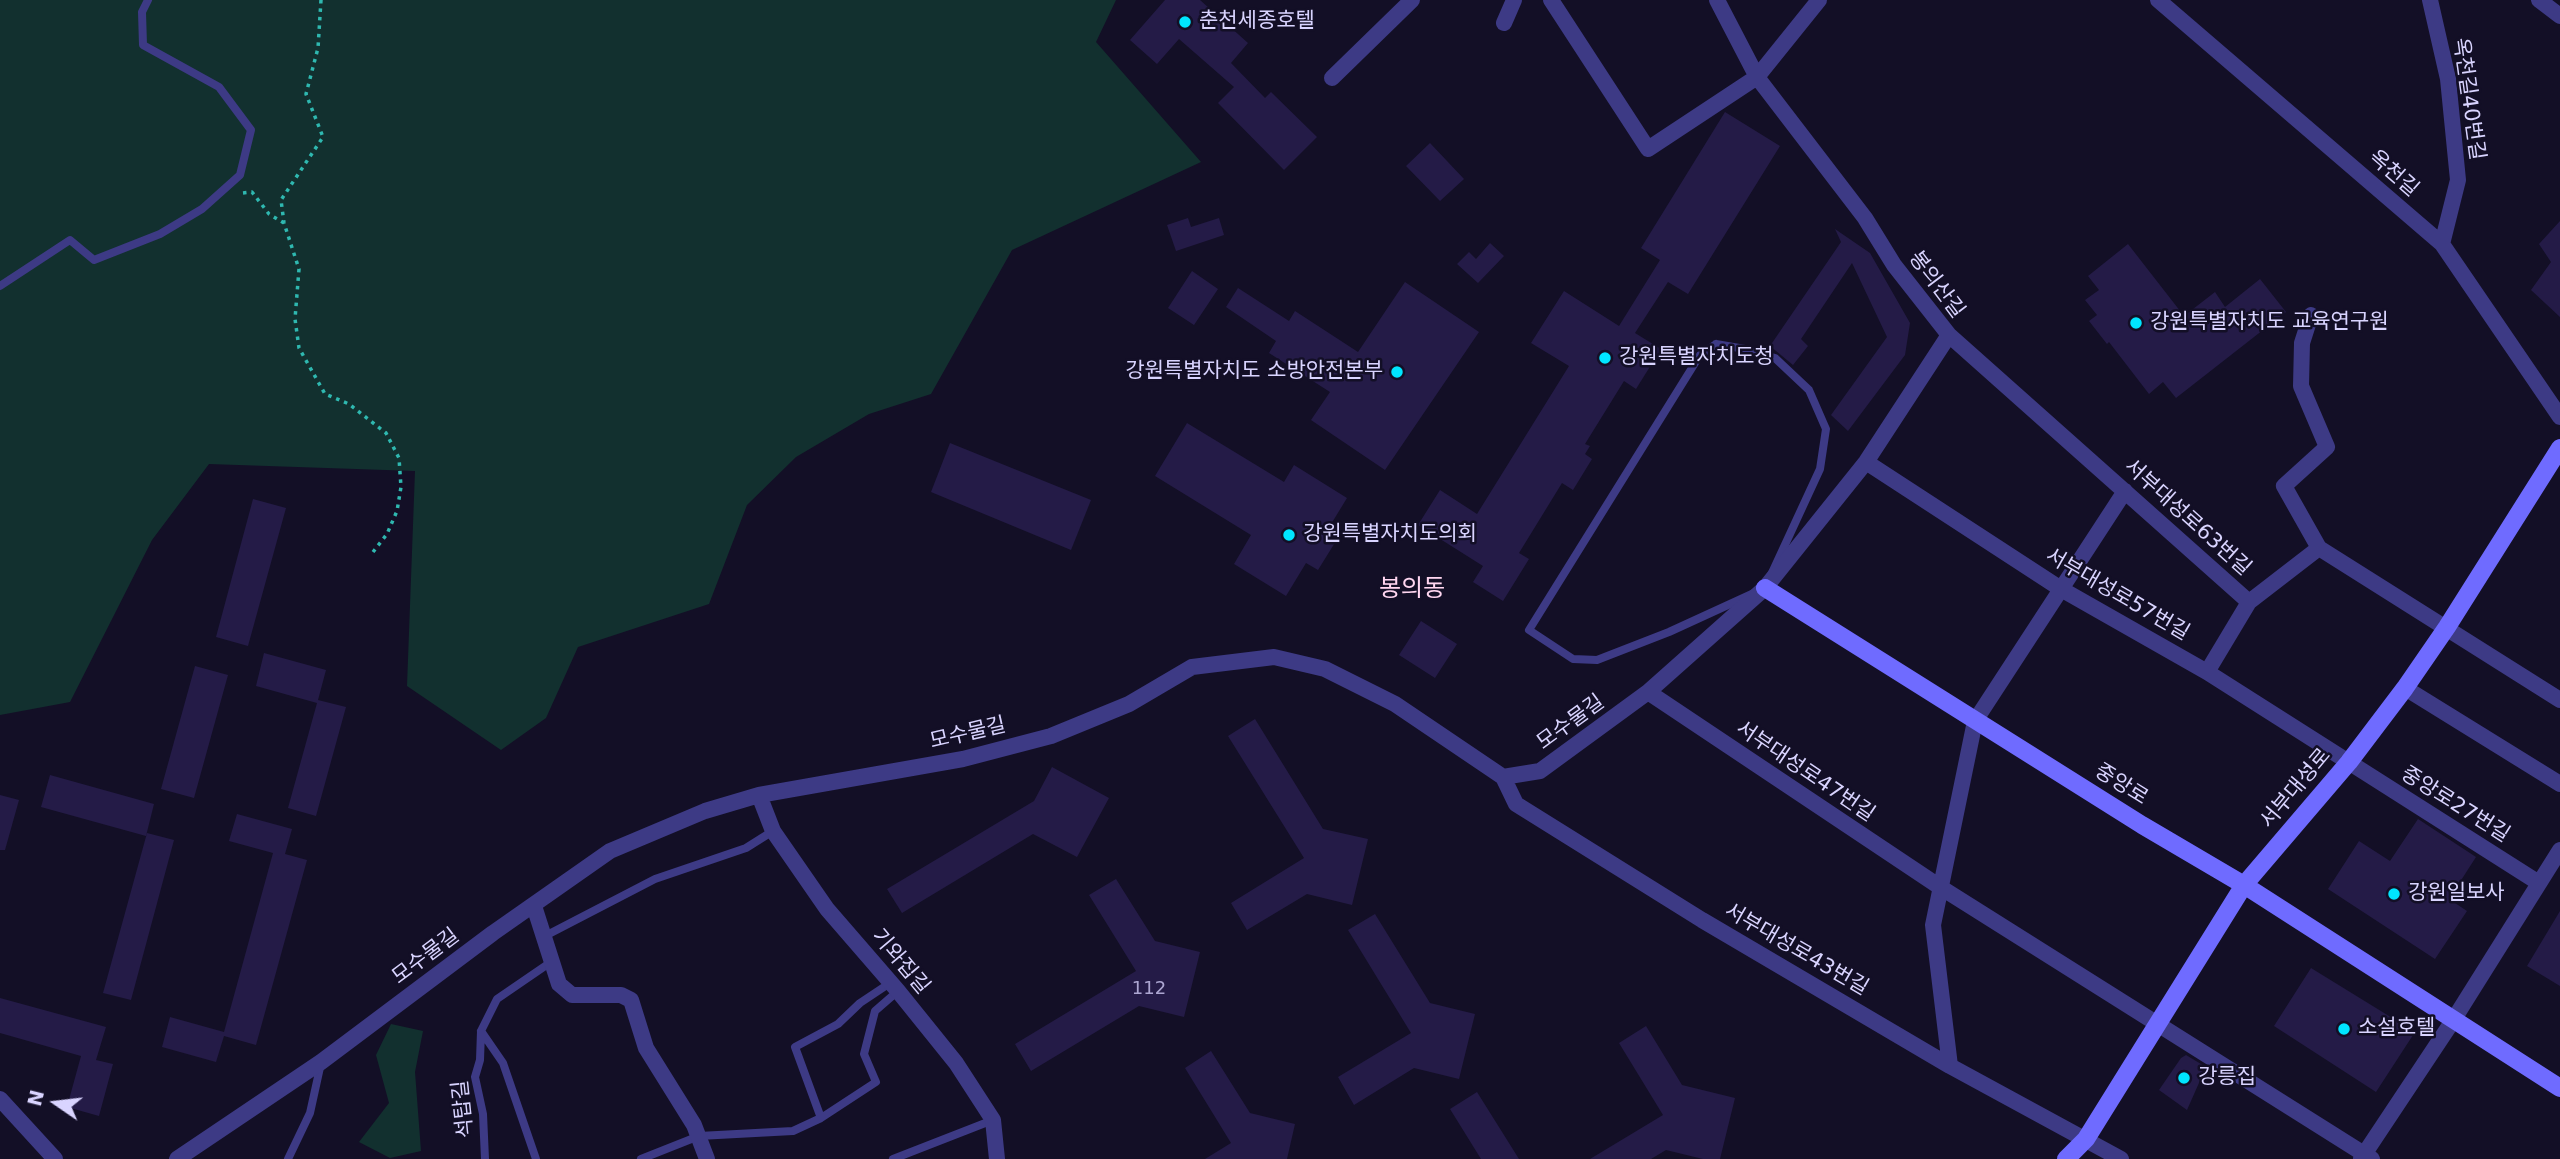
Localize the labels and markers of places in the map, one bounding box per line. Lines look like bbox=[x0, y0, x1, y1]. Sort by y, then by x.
place label: 춘천세종호텔 bbox=[1199, 9, 1315, 35]
marker: 춘천세종호텔 bbox=[1177, 14, 1193, 30]
place label: 강원특별자치도 교육연구원 bbox=[2150, 310, 2389, 336]
marker: 강원특별자치도 교육연구원 bbox=[2128, 315, 2144, 331]
place label: 강원특별자치도청 bbox=[1619, 345, 1774, 371]
marker: 강원특별자치도청 bbox=[1597, 350, 1613, 366]
place label: 강원특별자치도 소방안전본부 bbox=[1125, 359, 1383, 385]
marker: 강원특별자치도 소방안전본부 bbox=[1389, 364, 1405, 380]
place label: 강원특별자치도의회 bbox=[1303, 522, 1477, 548]
marker: 강원특별자치도의회 bbox=[1281, 527, 1297, 543]
place label: 강원일보사 bbox=[2408, 881, 2505, 907]
marker: 강원일보사 bbox=[2386, 886, 2402, 902]
place label: 소설호텔 bbox=[2358, 1016, 2435, 1042]
marker: 소설호텔 bbox=[2336, 1021, 2352, 1037]
place label: 강릉집 bbox=[2198, 1065, 2256, 1091]
marker: 강릉집 bbox=[2176, 1070, 2192, 1086]

